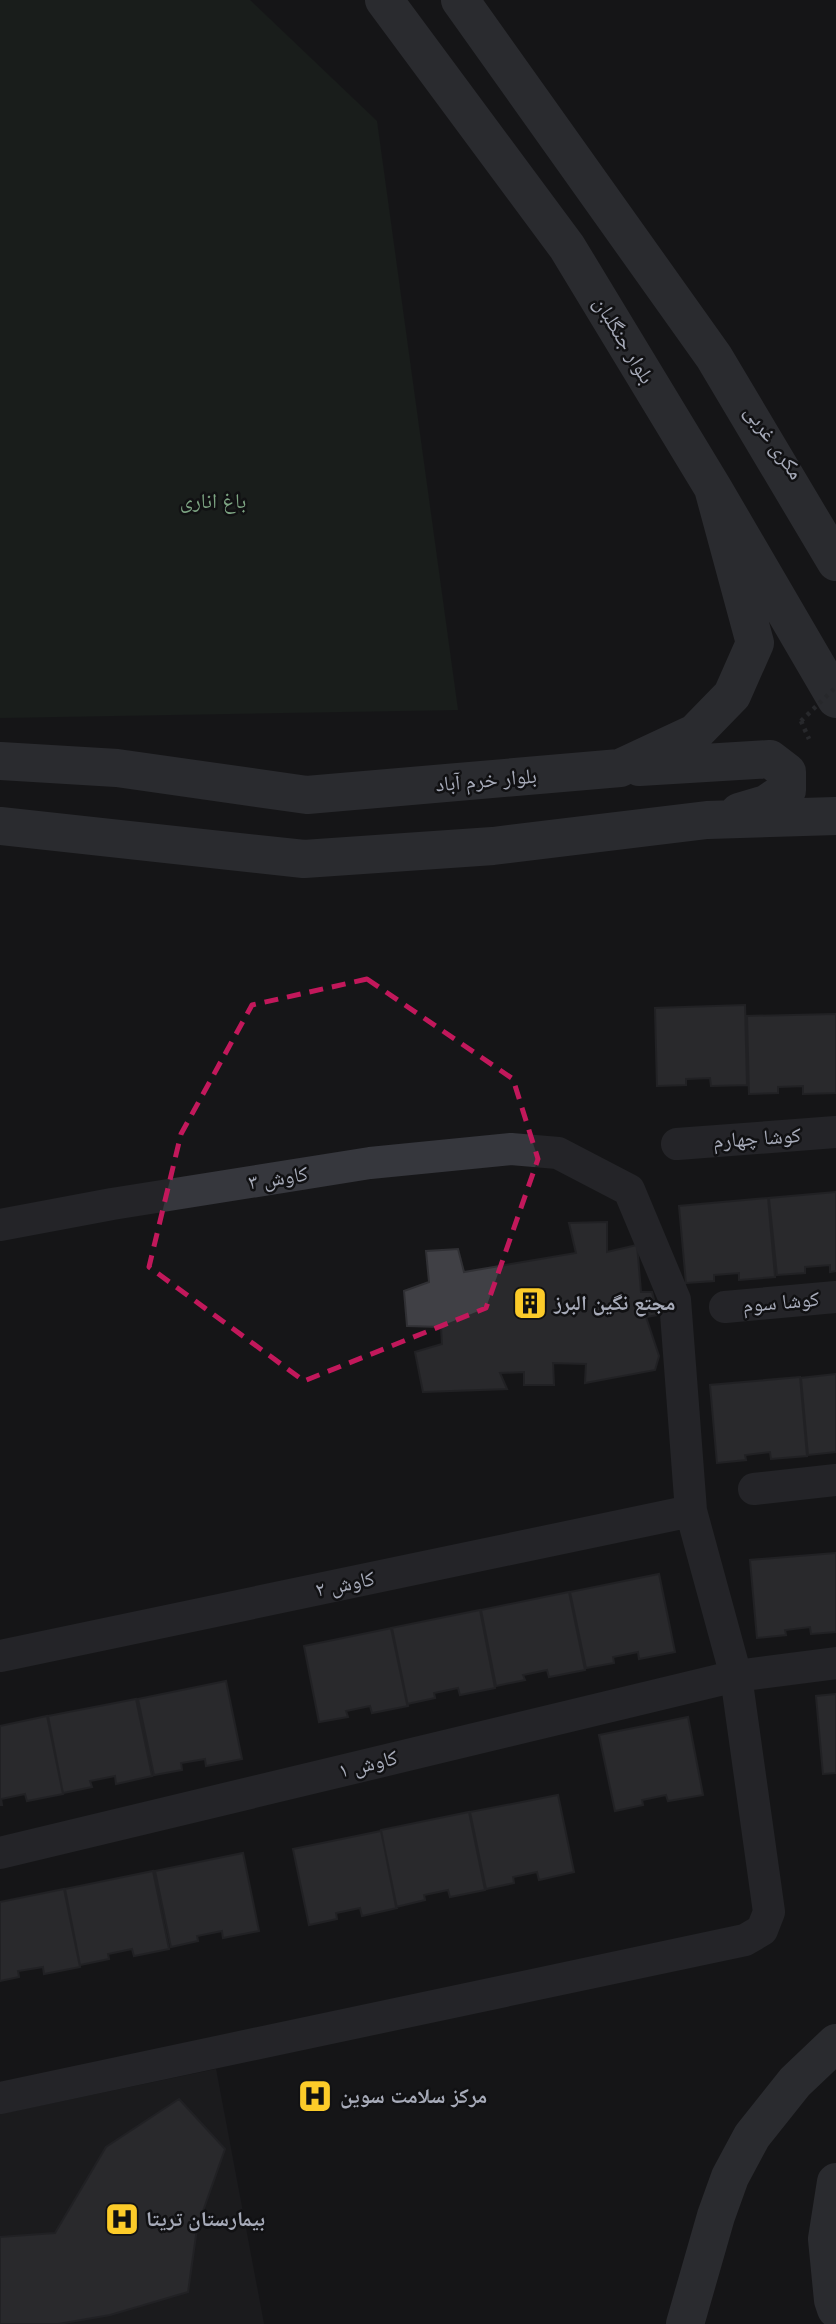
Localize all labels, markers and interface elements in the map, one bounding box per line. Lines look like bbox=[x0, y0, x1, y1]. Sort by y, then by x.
street label: بلوار جنگلبان bbox=[589, 291, 661, 388]
street label: مکری غربی bbox=[739, 399, 810, 484]
park label: باغ اناری bbox=[180, 487, 246, 514]
street label: بلوار خرم آباد bbox=[434, 762, 538, 798]
street label: کوشا چهارم bbox=[712, 1121, 802, 1155]
street label: کاوش ۳ bbox=[246, 1159, 310, 1196]
building icon: مجتع نگین البرز bbox=[511, 1284, 549, 1322]
street label: کوشا سوم bbox=[741, 1285, 821, 1319]
place label: مجتع نگین البرز bbox=[553, 1289, 675, 1317]
street label: کاوش ۲ bbox=[313, 1564, 377, 1603]
street label: کاوش ۱ bbox=[335, 1743, 401, 1784]
hospital icon: مرکز سلامت سوین bbox=[296, 2077, 334, 2115]
place label: مرکز سلامت سوین bbox=[340, 2082, 487, 2109]
hospital icon: بیمارستان تریتا bbox=[103, 2200, 141, 2238]
place label: بیمارستان تریتا bbox=[146, 2205, 265, 2231]

